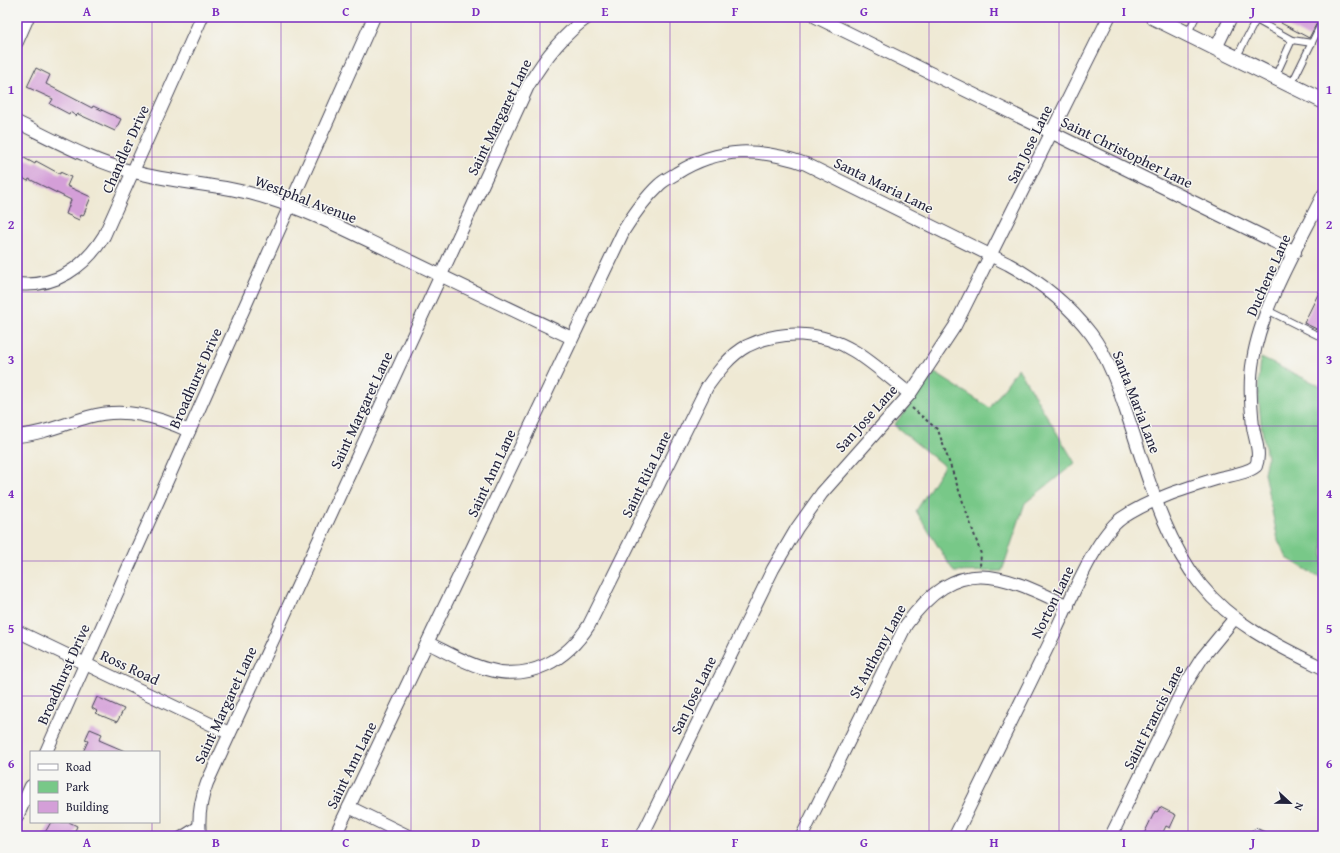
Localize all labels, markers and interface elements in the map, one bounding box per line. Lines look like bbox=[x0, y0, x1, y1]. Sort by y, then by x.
text: A bbox=[83, 2, 92, 21]
text: B bbox=[212, 2, 220, 21]
text: C bbox=[342, 2, 350, 21]
text: D bbox=[472, 2, 480, 21]
text: E bbox=[602, 2, 609, 21]
text: F bbox=[732, 2, 739, 21]
text: G bbox=[860, 2, 868, 21]
text: H bbox=[989, 2, 999, 21]
text: I bbox=[1122, 2, 1126, 21]
text: J bbox=[1249, 2, 1256, 21]
street label: Saint Margaret Lane bbox=[462, 55, 536, 179]
text: 1 bbox=[8, 80, 14, 99]
text: 1 bbox=[1326, 80, 1332, 99]
street label: San Jose Lane bbox=[1001, 101, 1057, 187]
street label: Chandler Drive bbox=[96, 102, 154, 196]
street label: Saint Christopher Lane bbox=[1057, 111, 1197, 193]
street label: Santa Maria Lane bbox=[831, 152, 937, 218]
street label: Westphal Avenue bbox=[252, 170, 360, 228]
text: 2 bbox=[8, 215, 15, 234]
text: 2 bbox=[1326, 215, 1333, 234]
street label: Duchene Lane bbox=[1241, 231, 1295, 319]
street label: Broadhurst Drive bbox=[163, 324, 227, 432]
street label: Saint Margaret Lane bbox=[325, 348, 397, 472]
street label: Santa Maria Lane bbox=[1108, 348, 1166, 456]
text: 3 bbox=[8, 350, 14, 369]
text: 3 bbox=[1326, 350, 1332, 369]
street label: San Jose Lane bbox=[830, 380, 902, 456]
street label: Saint Ann Lane bbox=[461, 426, 521, 520]
street label: Saint Rita Lane bbox=[616, 427, 676, 521]
text: 4 bbox=[8, 484, 15, 503]
text: 4 bbox=[1326, 484, 1333, 503]
street label: Norton Lane bbox=[1025, 562, 1079, 642]
street label: St Anthony Lane bbox=[843, 600, 911, 702]
text: 5 bbox=[8, 619, 15, 638]
text: 5 bbox=[1326, 619, 1333, 638]
street label: Broadhurst Drive bbox=[31, 620, 95, 728]
street label: Saint Margaret Lane bbox=[189, 643, 261, 767]
street label: Ross Road bbox=[97, 644, 163, 690]
street label: San Jose Lane bbox=[665, 652, 721, 738]
street label: Saint Francis Lane bbox=[1118, 661, 1188, 773]
street label: Saint Ann Lane bbox=[321, 718, 381, 812]
legend bbox=[30, 751, 160, 823]
text: 6 bbox=[8, 754, 15, 773]
text: 6 bbox=[1326, 754, 1333, 773]
text: Road bbox=[66, 758, 92, 775]
text: Park bbox=[66, 778, 90, 795]
north arrow bbox=[1270, 783, 1310, 823]
text: Building bbox=[66, 798, 109, 815]
text: N bbox=[1290, 800, 1308, 814]
text: A bbox=[83, 833, 92, 852]
text: B bbox=[212, 833, 220, 852]
text: C bbox=[342, 833, 350, 852]
text: D bbox=[472, 833, 480, 852]
text: E bbox=[602, 833, 609, 852]
text: F bbox=[732, 833, 739, 852]
text: G bbox=[860, 833, 868, 852]
text: H bbox=[989, 833, 999, 852]
text: I bbox=[1122, 833, 1126, 852]
text: J bbox=[1249, 833, 1256, 852]

